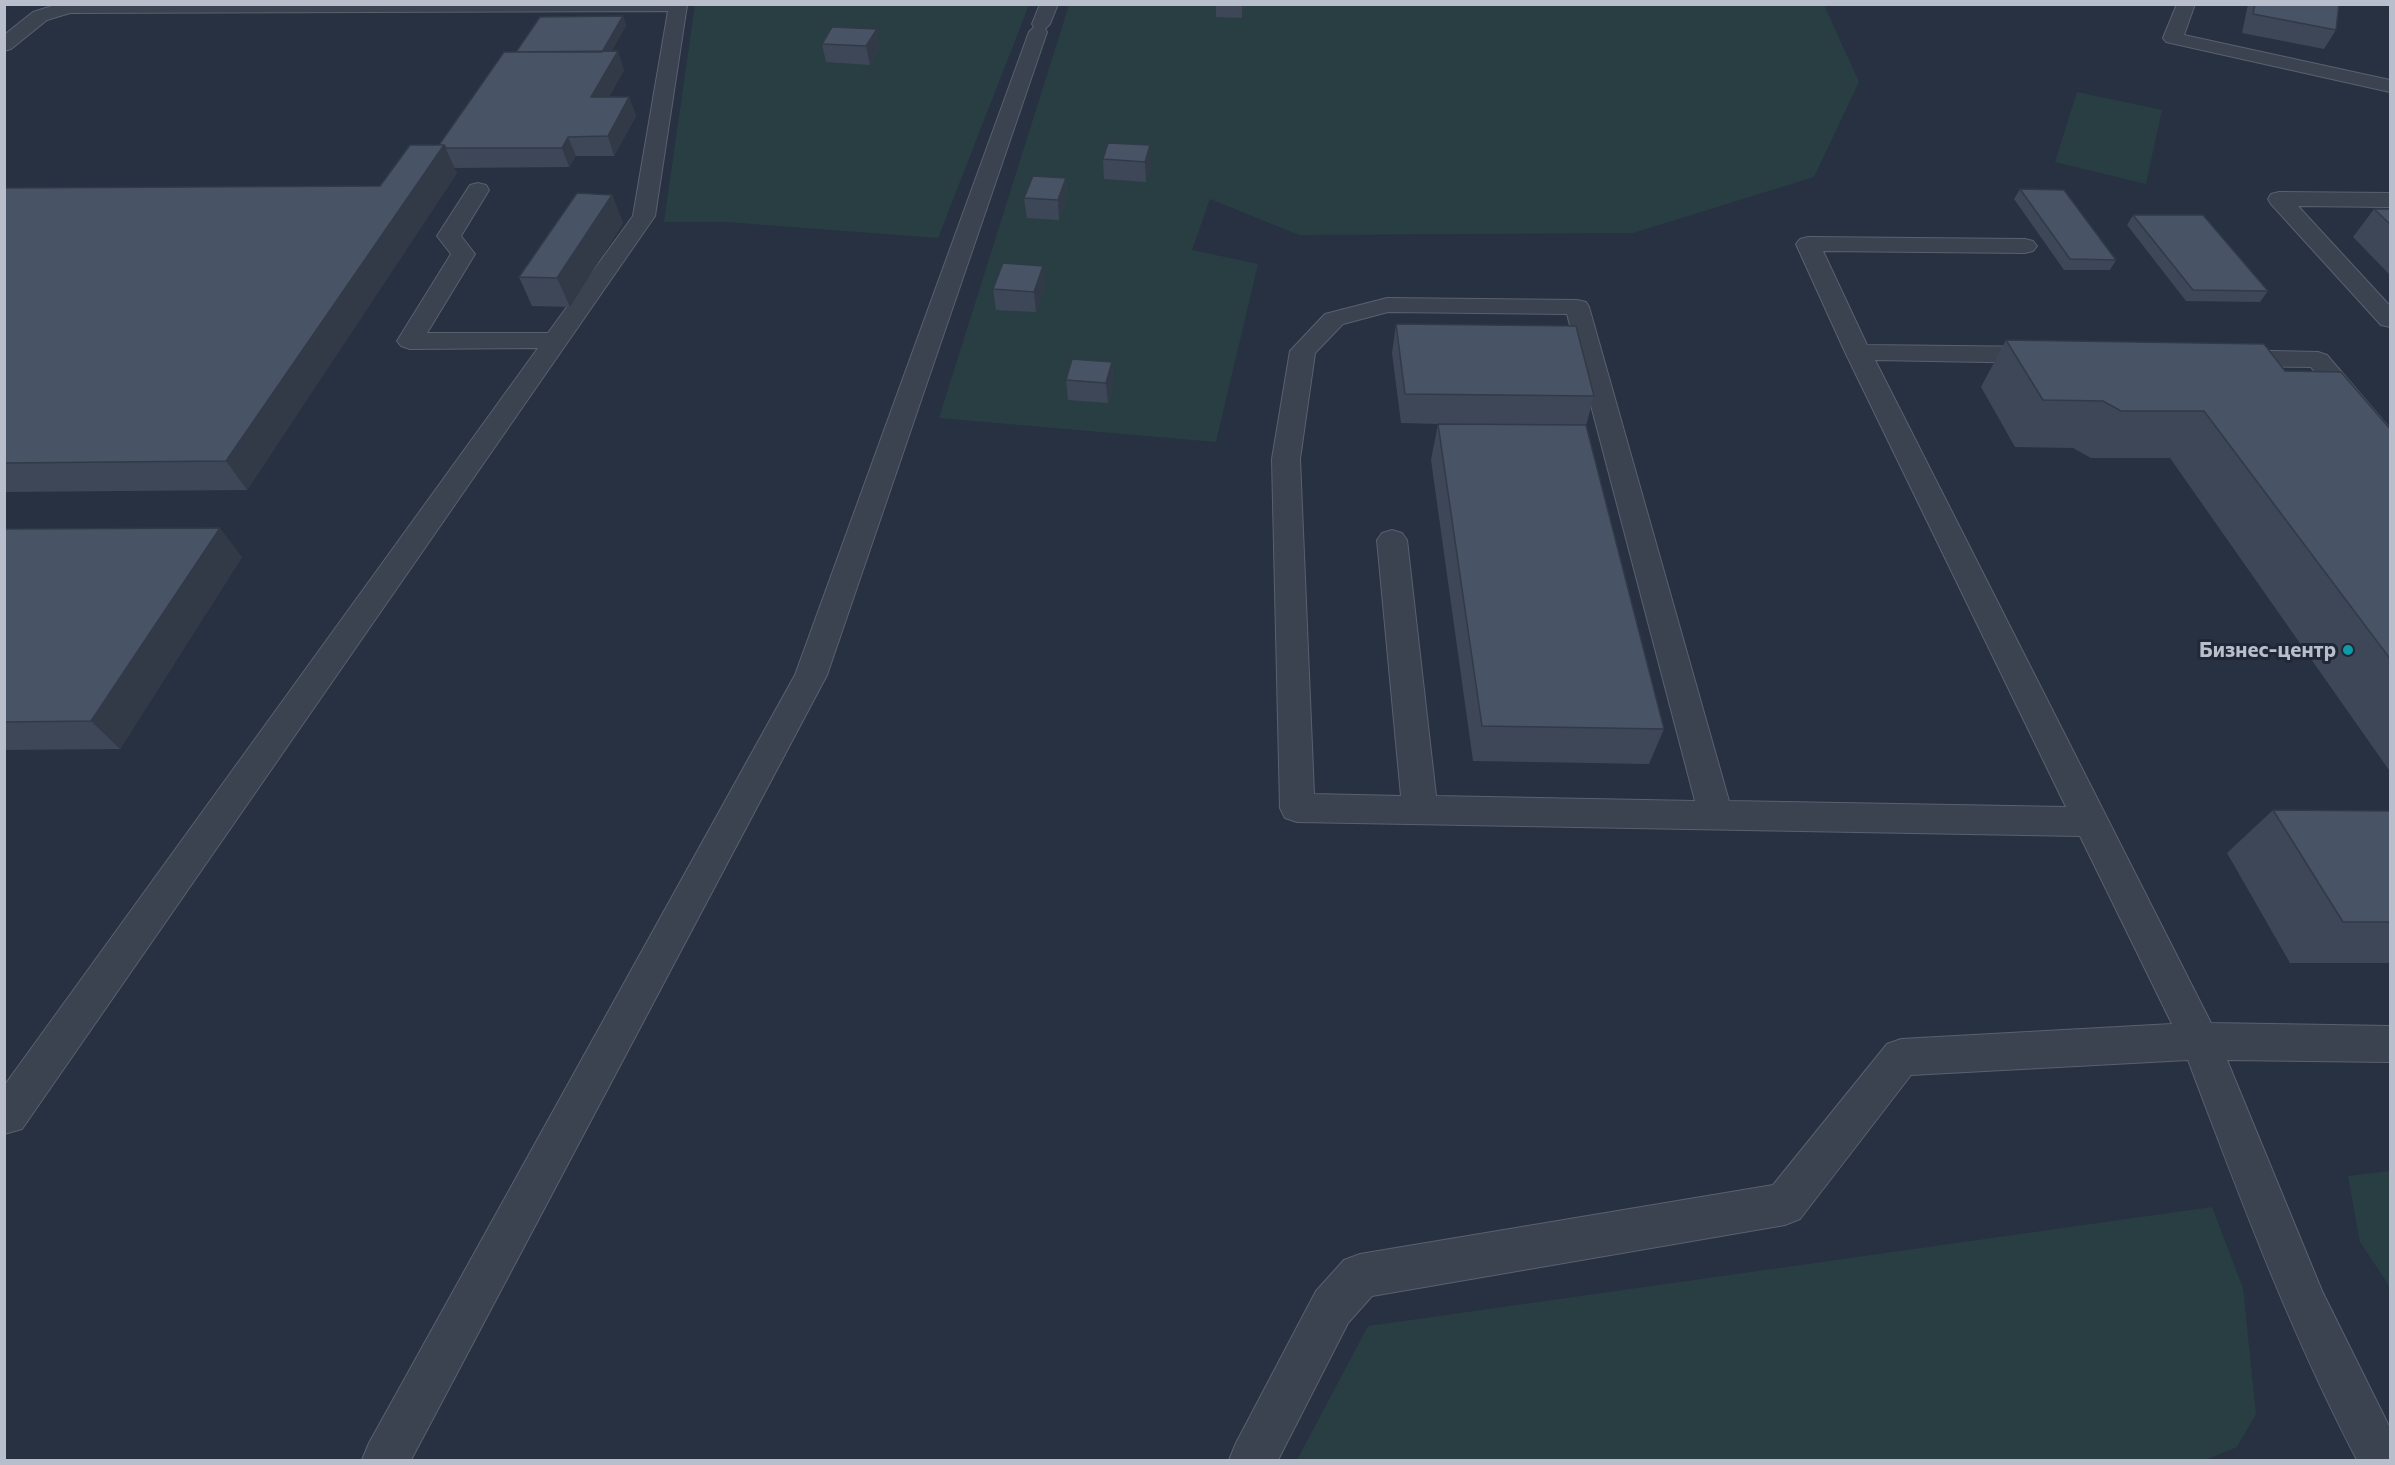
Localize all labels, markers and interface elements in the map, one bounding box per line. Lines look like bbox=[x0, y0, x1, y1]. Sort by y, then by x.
place label: Бизнес-центр bbox=[2199, 637, 2336, 663]
marker: Бизнес-центр bbox=[2341, 643, 2355, 657]

